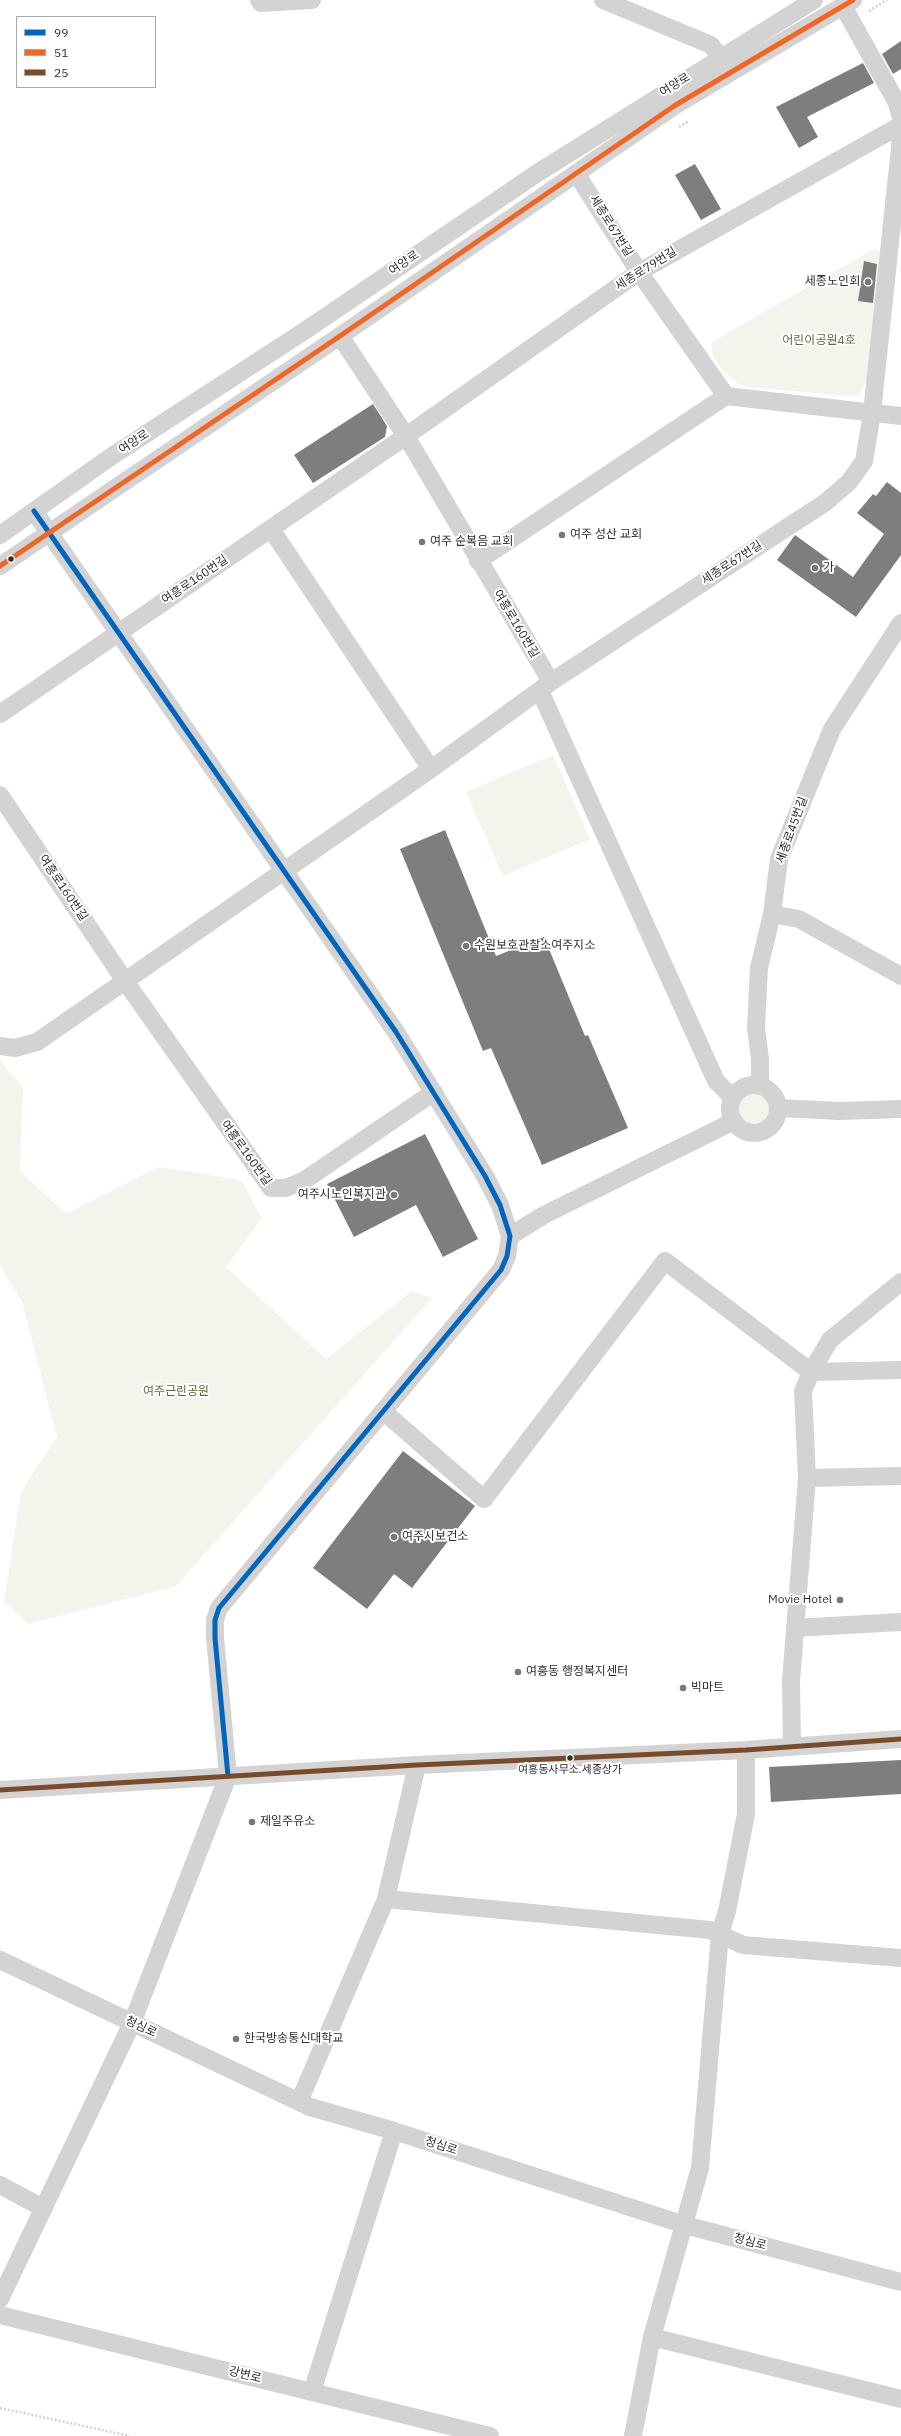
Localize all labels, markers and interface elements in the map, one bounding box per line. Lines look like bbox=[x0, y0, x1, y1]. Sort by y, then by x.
legend bbox=[16, 16, 156, 88]
text: 99 bbox=[54, 25, 68, 40]
text: 51 bbox=[54, 45, 68, 60]
text: 25 bbox=[54, 65, 68, 80]
street label: 여양로 bbox=[657, 70, 693, 100]
street label: 세종로67번길 bbox=[586, 193, 636, 259]
street label: 세종로79번길 bbox=[613, 244, 679, 294]
street label: 여양로 bbox=[386, 248, 422, 278]
place label: 세종노인회 bbox=[805, 275, 860, 289]
marker: 세종노인회 bbox=[863, 277, 873, 287]
park label: 어린이공원4호 bbox=[782, 334, 856, 348]
street label: 여양로 bbox=[116, 427, 152, 457]
place label: 여주 성산 교회 bbox=[570, 528, 642, 542]
marker: 여주 성산 교회 bbox=[557, 530, 567, 540]
place label: 여주 순복음 교회 bbox=[430, 535, 513, 549]
marker: 여주 순복음 교회 bbox=[417, 537, 427, 547]
street label: 세종로67번길 bbox=[699, 538, 765, 588]
street label: 여흥로160번길 bbox=[159, 553, 231, 607]
unlabelled marker bbox=[6, 554, 16, 564]
place label: 가 bbox=[823, 561, 834, 575]
marker: 가 bbox=[810, 563, 820, 573]
street label: 여흥로160번길 bbox=[490, 587, 542, 661]
street label: 세종로45번길 bbox=[773, 795, 811, 865]
street label: 여흥로160번길 bbox=[36, 852, 90, 924]
place label: 수원보호관찰소여주지소 bbox=[474, 939, 595, 953]
marker: 수원보호관찰소여주지소 bbox=[461, 941, 471, 951]
street label: 여흥로160번길 bbox=[218, 1118, 274, 1188]
place label: 여주시노인복지관 bbox=[298, 1188, 386, 1202]
marker: 여주시노인복지관 bbox=[389, 1190, 399, 1200]
park label: 여주근린공원 bbox=[143, 1385, 209, 1399]
place label: 여주시보건소 bbox=[402, 1530, 468, 1544]
marker: 여주시보건소 bbox=[389, 1532, 399, 1542]
place label: Movie Hotel bbox=[768, 1593, 832, 1607]
marker: Movie Hotel bbox=[835, 1595, 845, 1605]
place label: 여흥동 행정복지센터 bbox=[526, 1665, 628, 1679]
marker: 여흥동 행정복지센터 bbox=[513, 1667, 523, 1677]
place label: 빅마트 bbox=[691, 1681, 724, 1695]
marker: 빅마트 bbox=[678, 1683, 688, 1693]
marker: 여흥동사무소.세종상가 bbox=[565, 1753, 575, 1763]
place label: 여흥동사무소.세종상가 bbox=[518, 1763, 622, 1777]
place label: 제일주유소 bbox=[260, 1815, 315, 1829]
marker: 제일주유소 bbox=[247, 1817, 257, 1827]
street label: 청심로 bbox=[123, 2013, 159, 2041]
place label: 한국방송통신대학교 bbox=[244, 2032, 343, 2046]
marker: 한국방송통신대학교 bbox=[231, 2034, 241, 2044]
street label: 청심로 bbox=[423, 2134, 459, 2158]
street label: 청심로 bbox=[732, 2231, 768, 2253]
street label: 강변로 bbox=[227, 2364, 263, 2386]

